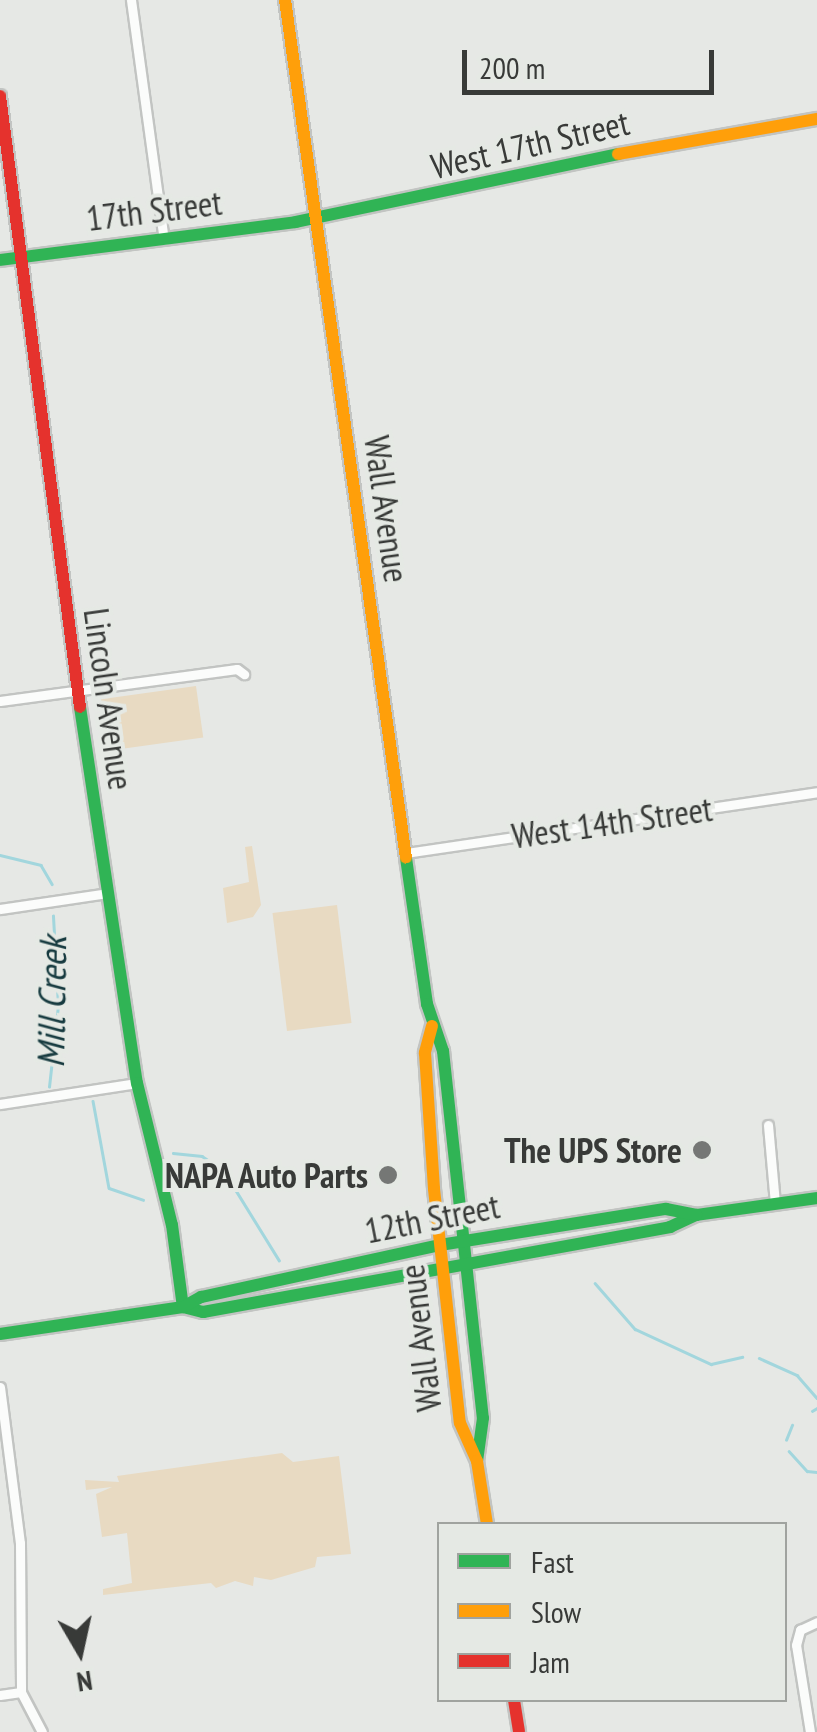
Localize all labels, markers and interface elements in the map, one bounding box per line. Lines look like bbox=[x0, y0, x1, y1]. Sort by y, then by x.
scale bar bbox=[467, 30, 720, 92]
text: 200 m bbox=[479, 48, 545, 87]
street label: West 17th Street bbox=[427, 101, 633, 187]
street label: 17th Street bbox=[84, 181, 224, 239]
street label: Wall Avenue bbox=[356, 433, 418, 585]
street label: Lincoln Avenue bbox=[75, 605, 143, 793]
street label: West 14th Street bbox=[509, 787, 715, 857]
water label: Mill Creek bbox=[27, 936, 75, 1068]
place label: The UPS Store bbox=[504, 1129, 682, 1171]
marker: The UPS Store bbox=[691, 1139, 713, 1161]
place label: NAPA Auto Parts bbox=[162, 1154, 368, 1196]
marker: NAPA Auto Parts bbox=[377, 1164, 399, 1186]
street label: 12th Street bbox=[361, 1184, 503, 1252]
street label: Wall Avenue bbox=[390, 1262, 450, 1414]
legend bbox=[437, 1522, 787, 1702]
text: Fast bbox=[531, 1542, 574, 1581]
text: Slow bbox=[531, 1592, 581, 1631]
north arrow bbox=[30, 1602, 130, 1702]
text: Jam bbox=[531, 1642, 570, 1681]
text: N bbox=[74, 1663, 95, 1702]

